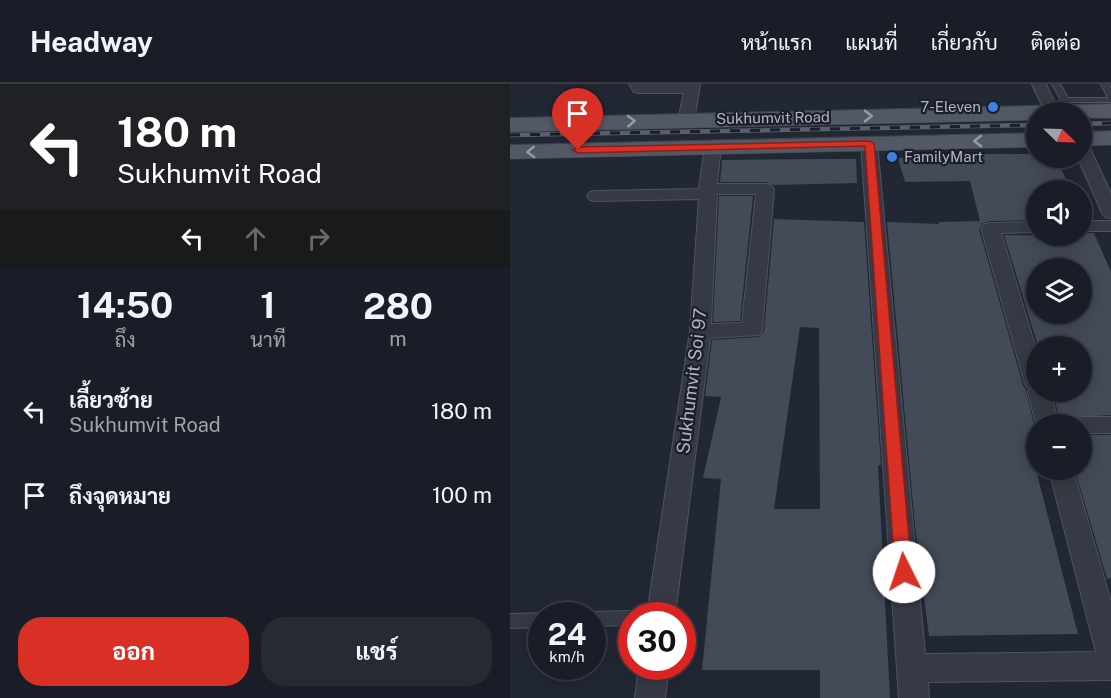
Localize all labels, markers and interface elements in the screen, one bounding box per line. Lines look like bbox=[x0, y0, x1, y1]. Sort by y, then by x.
text: Headway bbox=[30, 25, 153, 58]
text: หน้าแรก bbox=[741, 30, 812, 55]
text: แผนที่ bbox=[845, 30, 898, 55]
text: เกี่ยวกับ bbox=[931, 30, 998, 55]
text: ติดต่อ bbox=[1031, 30, 1081, 55]
pin bbox=[552, 88, 603, 150]
icon: arrive bbox=[561, 97, 594, 130]
place label: 7-Eleven bbox=[920, 98, 981, 115]
marker: 7-Eleven bbox=[986, 100, 1000, 114]
north arrow bbox=[1026, 102, 1092, 168]
map controls bbox=[1026, 102, 1092, 480]
text: 180 m bbox=[117, 107, 237, 156]
icon: left bbox=[18, 108, 96, 186]
street label: Sukhumvit Road bbox=[716, 108, 830, 127]
one-way arrow bbox=[864, 110, 873, 122]
one-way arrow bbox=[627, 115, 636, 128]
one-way arrow bbox=[974, 135, 983, 147]
one-way arrow bbox=[527, 145, 536, 158]
place label: FamilyMart bbox=[904, 148, 983, 165]
marker: FamilyMart bbox=[885, 150, 899, 164]
text: Sukhumvit Road bbox=[117, 157, 322, 189]
button: sound bbox=[1026, 180, 1092, 246]
icon: left bbox=[176, 222, 209, 255]
icon: ahead bbox=[239, 222, 272, 255]
icon: right bbox=[302, 222, 335, 255]
button: layers bbox=[1026, 258, 1092, 324]
text: 14:50 bbox=[77, 284, 173, 326]
text: 1 bbox=[260, 284, 276, 326]
text: 280 bbox=[363, 285, 433, 327]
street label: Sukhumvit Soi 97 bbox=[672, 307, 711, 455]
text: m bbox=[389, 327, 407, 351]
text: ถึง bbox=[115, 328, 135, 352]
text: นาที bbox=[250, 328, 286, 352]
button: + bbox=[1026, 336, 1092, 402]
text: เลี้ยวซ้าย bbox=[69, 387, 153, 413]
icon: left bbox=[18, 395, 51, 428]
text: 180 m bbox=[431, 398, 492, 424]
text: Sukhumvit Road bbox=[69, 413, 221, 437]
button: − bbox=[1026, 414, 1092, 480]
icon: arrive bbox=[18, 479, 51, 512]
text: 100 m bbox=[432, 482, 492, 508]
text: ถึงจุดหมาย bbox=[69, 483, 171, 509]
position arrow bbox=[872, 540, 936, 604]
speed limit sign: 30 bbox=[618, 602, 696, 680]
text: 24 bbox=[548, 616, 586, 652]
button: ออก bbox=[18, 617, 249, 686]
button: แชร์ bbox=[261, 617, 492, 686]
text: km/h bbox=[549, 648, 585, 665]

